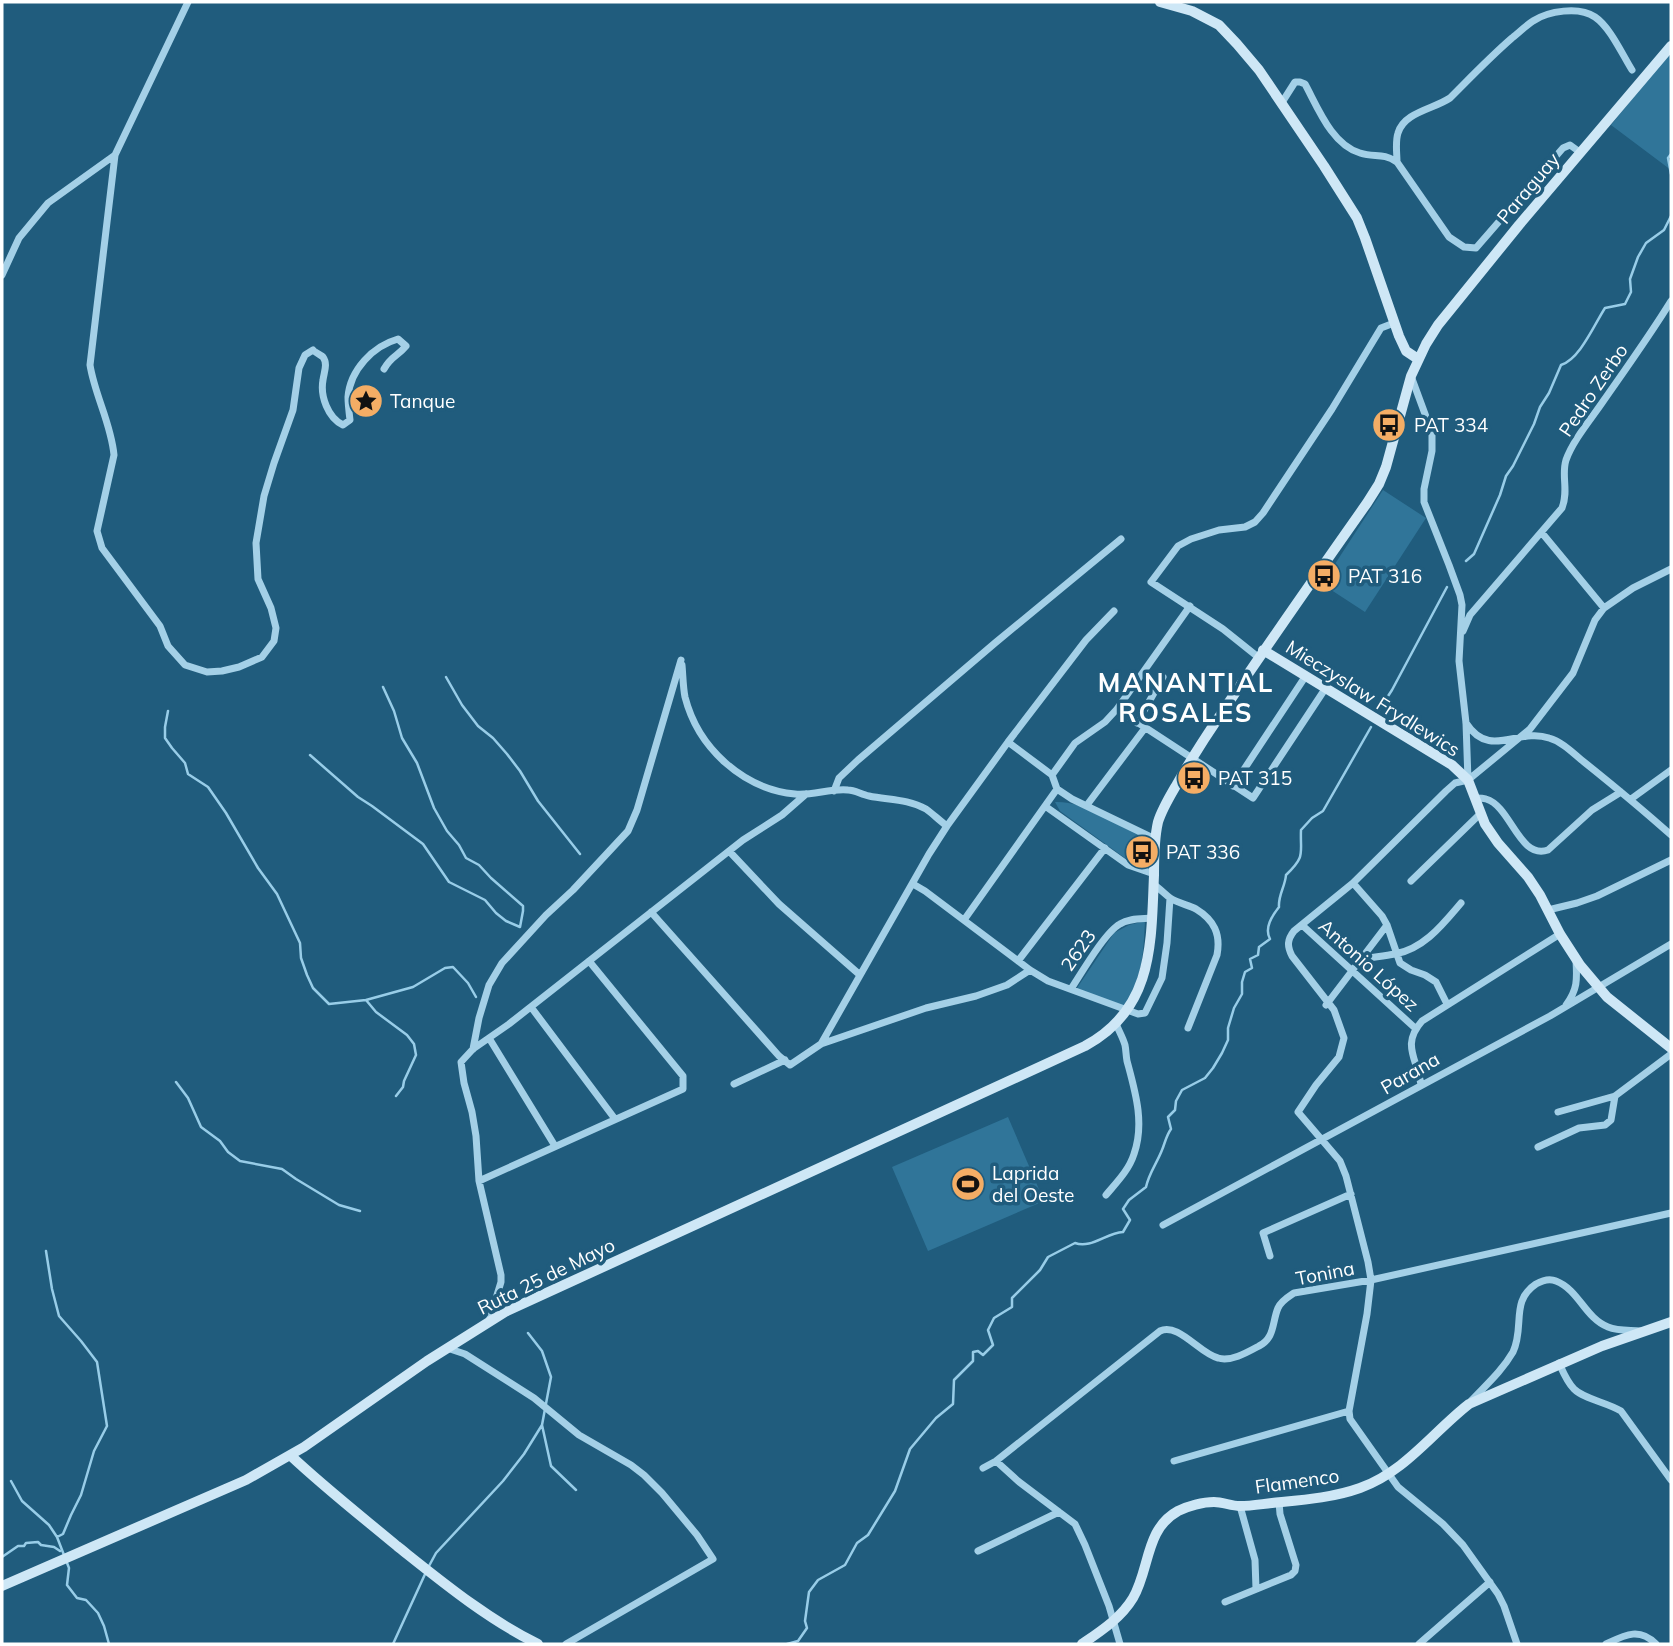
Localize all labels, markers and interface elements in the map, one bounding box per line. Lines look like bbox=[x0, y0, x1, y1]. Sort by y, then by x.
street label: Paraguay bbox=[1491, 148, 1565, 228]
street label: Pedro Zerbo bbox=[1553, 339, 1633, 441]
place icon: Tanque bbox=[347, 382, 385, 420]
place label: Tanque bbox=[390, 389, 455, 413]
bus stop icon: PAT 334 bbox=[1370, 406, 1408, 444]
place label: PAT 334 bbox=[1414, 413, 1488, 437]
bus stop icon: PAT 316 bbox=[1305, 557, 1343, 595]
place label: PAT 316 bbox=[1348, 564, 1422, 588]
street label: Mieczyslaw Frydlewics bbox=[1281, 635, 1465, 761]
district label: MANANTIAL ROSALES bbox=[1098, 666, 1274, 729]
bus stop icon: PAT 315 bbox=[1175, 759, 1213, 797]
place label: PAT 315 bbox=[1218, 766, 1292, 790]
bus stop icon: PAT 336 bbox=[1123, 833, 1161, 871]
place label: PAT 336 bbox=[1166, 840, 1240, 864]
street label: Antonio López bbox=[1314, 914, 1424, 1016]
street label: 2623 bbox=[1055, 924, 1101, 976]
street label: Parana bbox=[1376, 1047, 1444, 1099]
place label: Laprida del Oeste bbox=[992, 1161, 1074, 1207]
sports icon: Laprida del Oeste bbox=[949, 1165, 987, 1203]
street label: Ruta 25 de Mayo bbox=[473, 1232, 619, 1320]
street label: Tonina bbox=[1294, 1256, 1356, 1290]
street label: Flamenco bbox=[1253, 1463, 1341, 1499]

